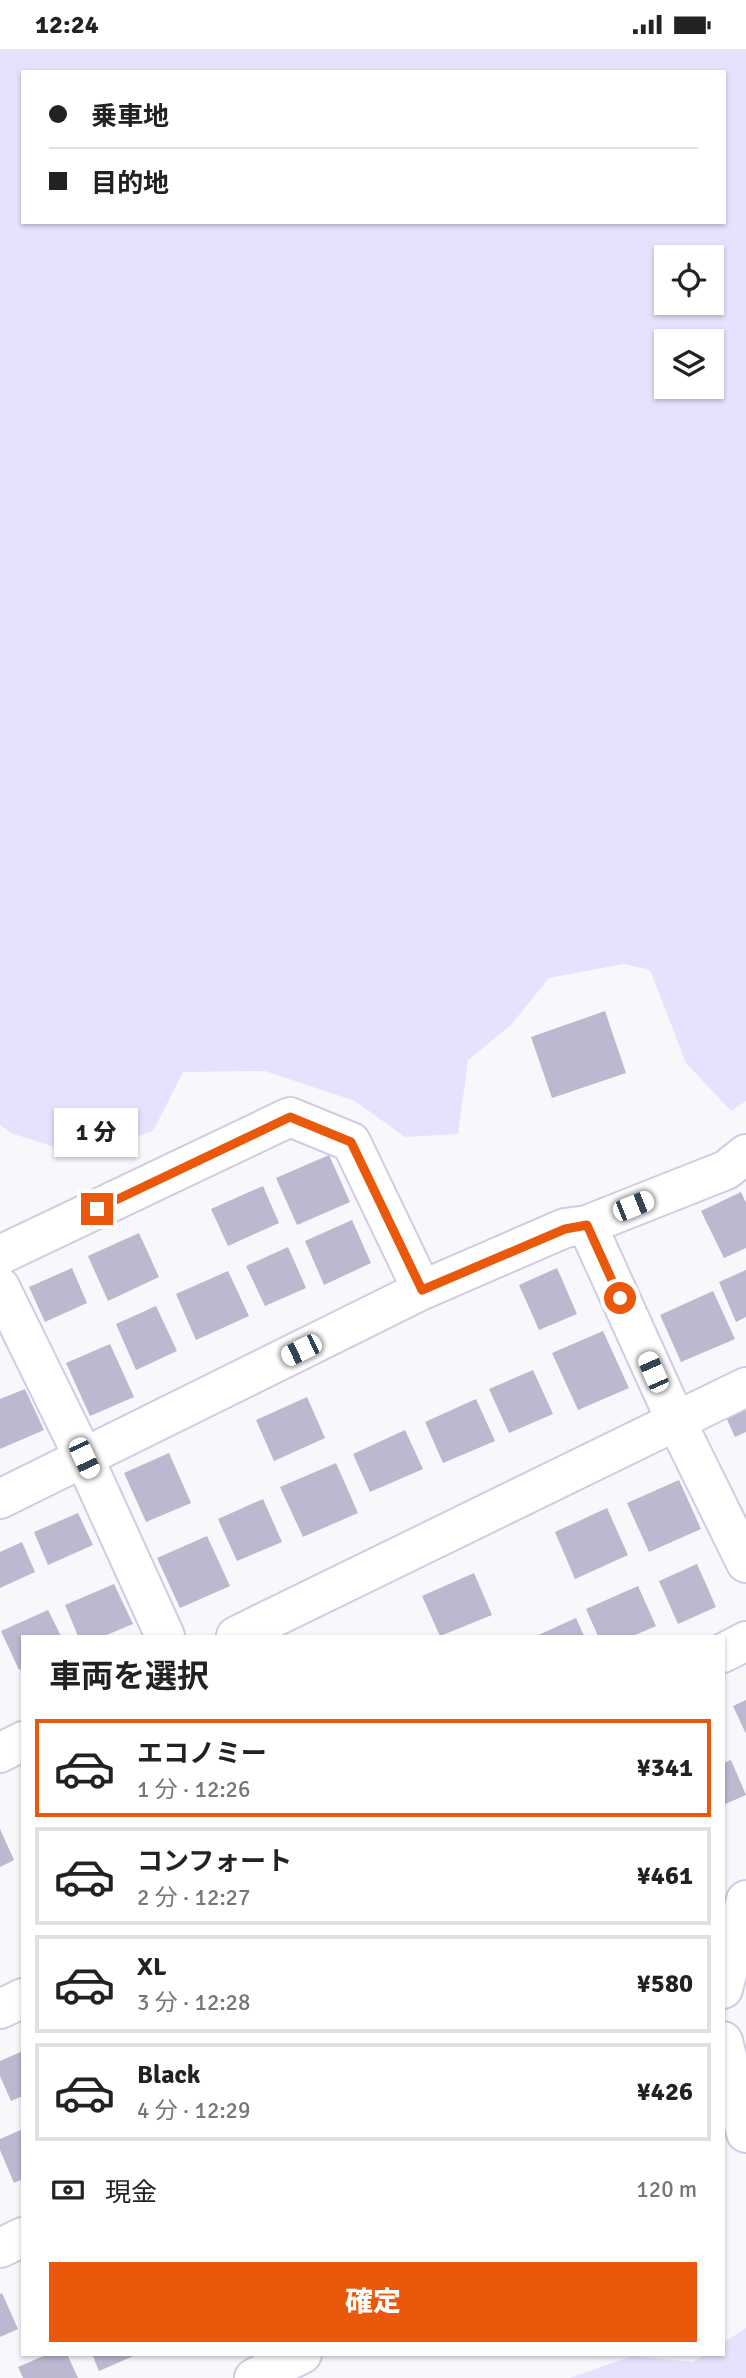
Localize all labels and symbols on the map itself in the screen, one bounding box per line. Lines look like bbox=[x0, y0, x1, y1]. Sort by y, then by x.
callout: 1 分 bbox=[55, 1107, 139, 1157]
car bbox=[610, 1188, 657, 1224]
route end bbox=[81, 1193, 113, 1225]
route start bbox=[604, 1282, 636, 1314]
car bbox=[278, 1331, 325, 1369]
car bbox=[635, 1349, 672, 1395]
car bbox=[66, 1435, 103, 1481]

